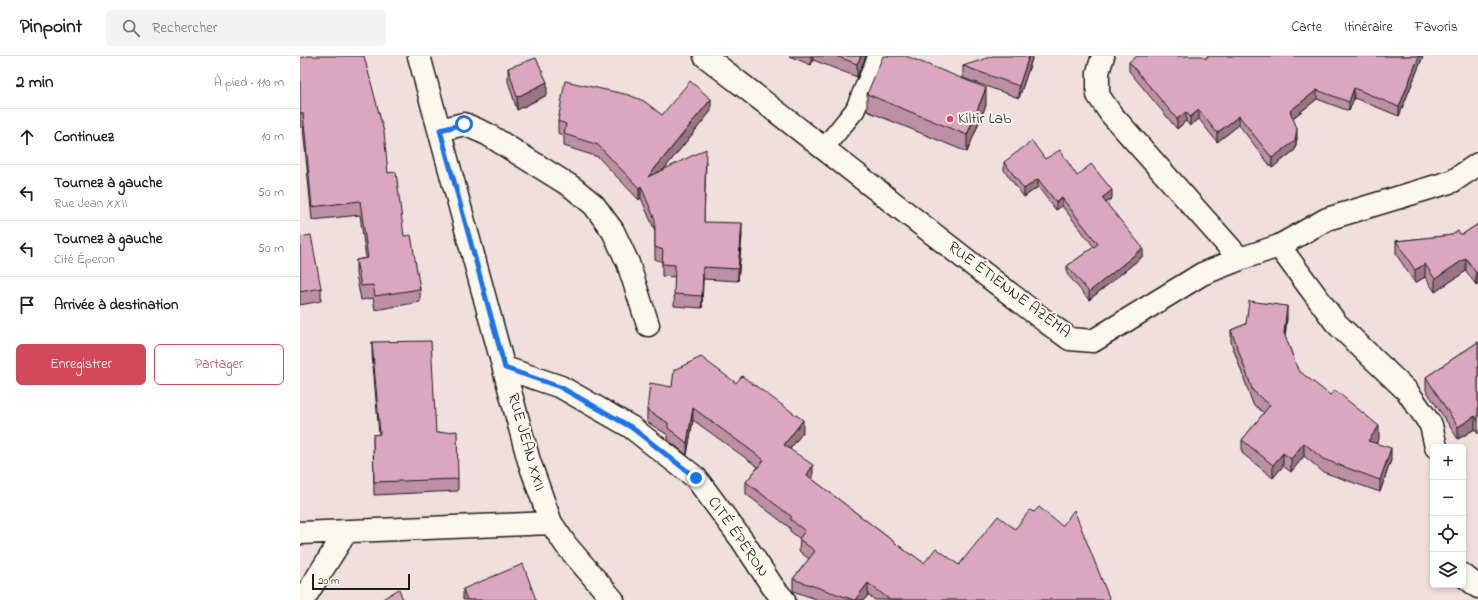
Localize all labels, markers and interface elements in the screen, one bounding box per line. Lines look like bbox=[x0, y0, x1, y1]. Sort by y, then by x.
search box bbox=[106, 10, 386, 46]
text: Pinpoint bbox=[20, 14, 82, 41]
icon: search bbox=[120, 17, 142, 39]
text: Rechercher bbox=[152, 17, 217, 39]
text: Carte bbox=[1291, 17, 1322, 38]
text: Itinéraire bbox=[1344, 17, 1393, 38]
text: Favoris bbox=[1415, 17, 1458, 38]
text: 2 min bbox=[16, 70, 53, 95]
text: À pied · 110 m bbox=[214, 73, 284, 92]
place label: Kiltir Lab bbox=[958, 107, 1012, 131]
marker: Kiltir Lab bbox=[945, 114, 955, 124]
route start bbox=[455, 115, 473, 133]
icon: ahead bbox=[16, 126, 38, 148]
text: Continuez bbox=[54, 126, 114, 148]
text: 10 m bbox=[261, 127, 284, 146]
text: Tournez à gauche bbox=[54, 172, 162, 194]
icon: left bbox=[16, 182, 38, 204]
text: 50 m bbox=[258, 183, 284, 202]
text: Rue Jean XXII bbox=[54, 194, 128, 213]
text: Tournez à gauche bbox=[54, 228, 162, 250]
street label: RUE ÉTIENNE AZÉMA bbox=[942, 236, 1076, 344]
icon: left bbox=[16, 238, 38, 260]
text: 50 m bbox=[258, 239, 284, 258]
text: Cité Éperon bbox=[54, 250, 115, 269]
icon: arrive bbox=[16, 294, 38, 316]
text: Arrivée à destination bbox=[54, 294, 179, 316]
button: Enregistrer bbox=[16, 344, 146, 385]
button: Partager bbox=[154, 344, 284, 385]
street label: RUE JEAN XXII bbox=[501, 390, 551, 494]
map controls bbox=[1430, 444, 1466, 588]
button: + bbox=[1430, 444, 1466, 480]
route end bbox=[687, 469, 705, 487]
button: − bbox=[1430, 480, 1466, 516]
street label: CITÉ ÉPERON bbox=[701, 492, 775, 582]
button: locate bbox=[1430, 516, 1466, 552]
button: layers bbox=[1430, 552, 1466, 588]
scale bar bbox=[312, 572, 410, 591]
text: 20 m bbox=[318, 573, 340, 589]

